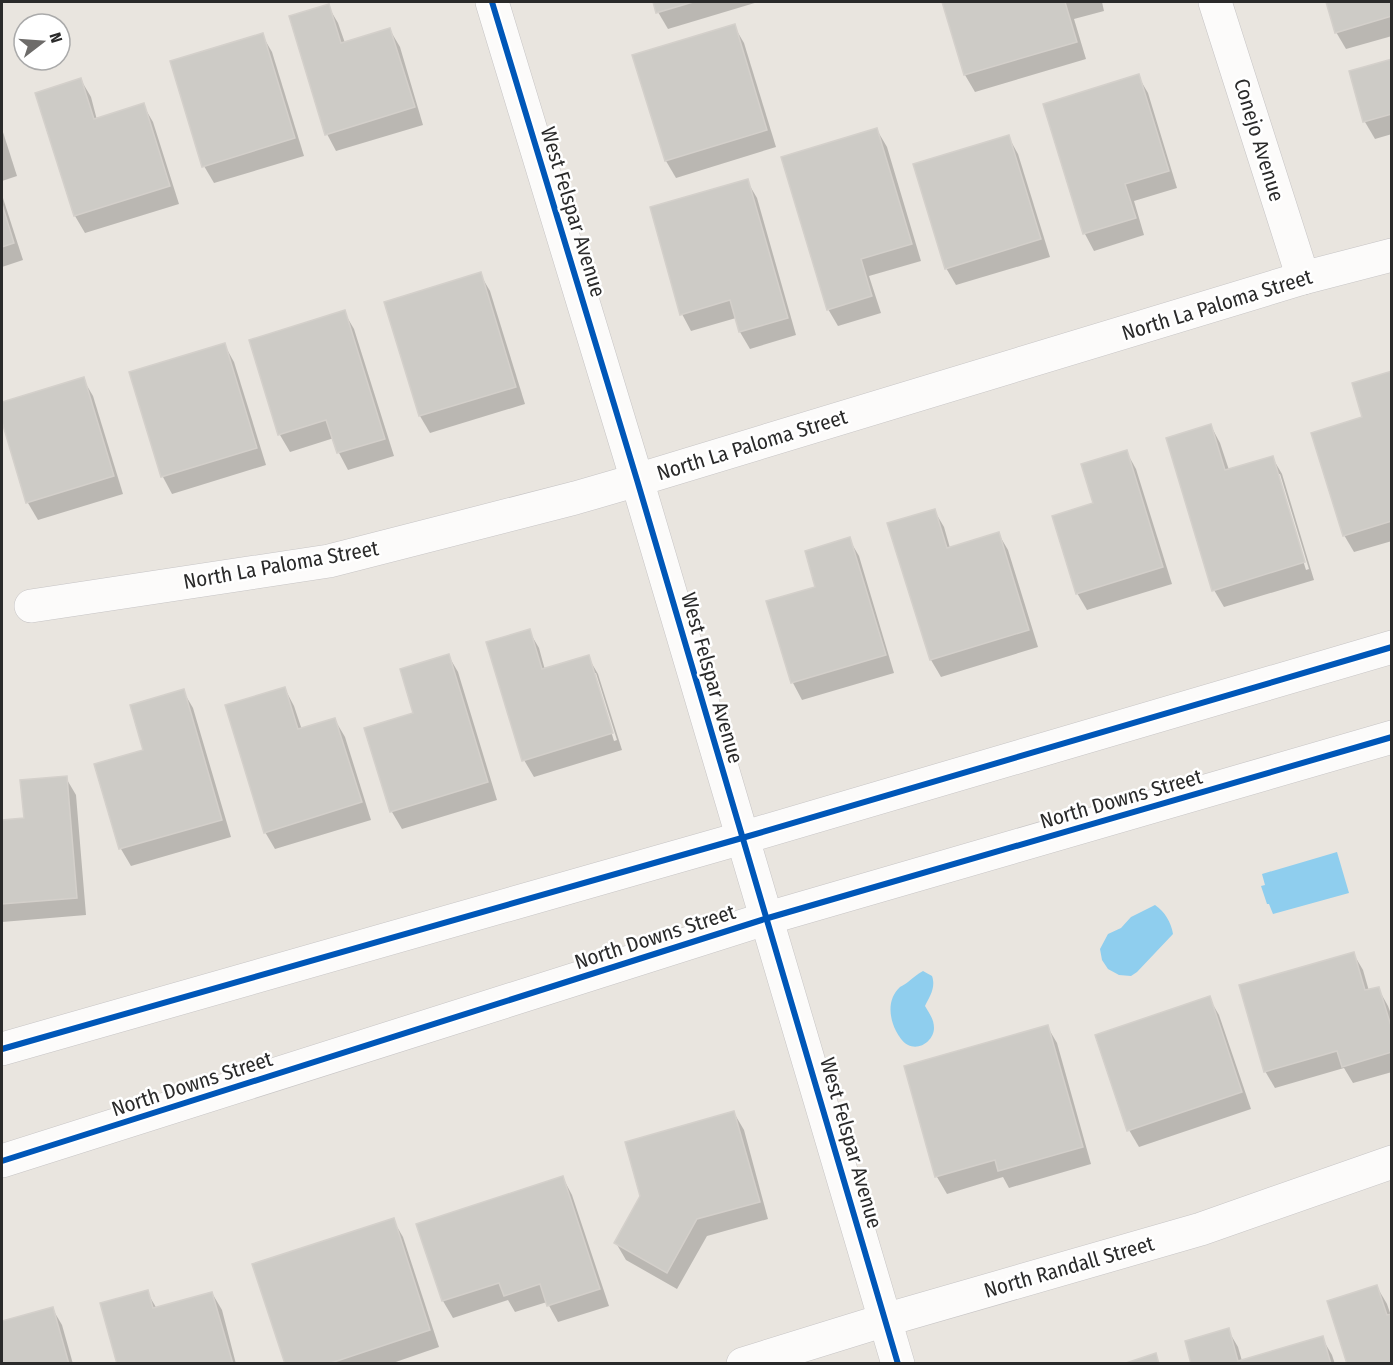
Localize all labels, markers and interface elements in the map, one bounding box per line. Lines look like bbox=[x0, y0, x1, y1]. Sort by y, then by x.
north arrow bbox=[12, 12, 72, 72]
text: N bbox=[45, 30, 66, 45]
street label: Conejo Avenue bbox=[1228, 75, 1290, 205]
street label: West Felspar Avenue bbox=[535, 124, 611, 300]
street label: North La Paloma Street bbox=[1119, 264, 1316, 346]
street label: North La Paloma Street bbox=[654, 404, 851, 486]
street label: North La Paloma Street bbox=[181, 535, 381, 595]
street label: West Felspar Avenue bbox=[675, 590, 749, 766]
street label: North Downs Street bbox=[1037, 763, 1205, 835]
street label: North Downs Street bbox=[571, 899, 739, 975]
street label: North Downs Street bbox=[108, 1046, 276, 1122]
street label: West Felspar Avenue bbox=[814, 1055, 888, 1231]
street label: North Randall Street bbox=[981, 1230, 1157, 1304]

